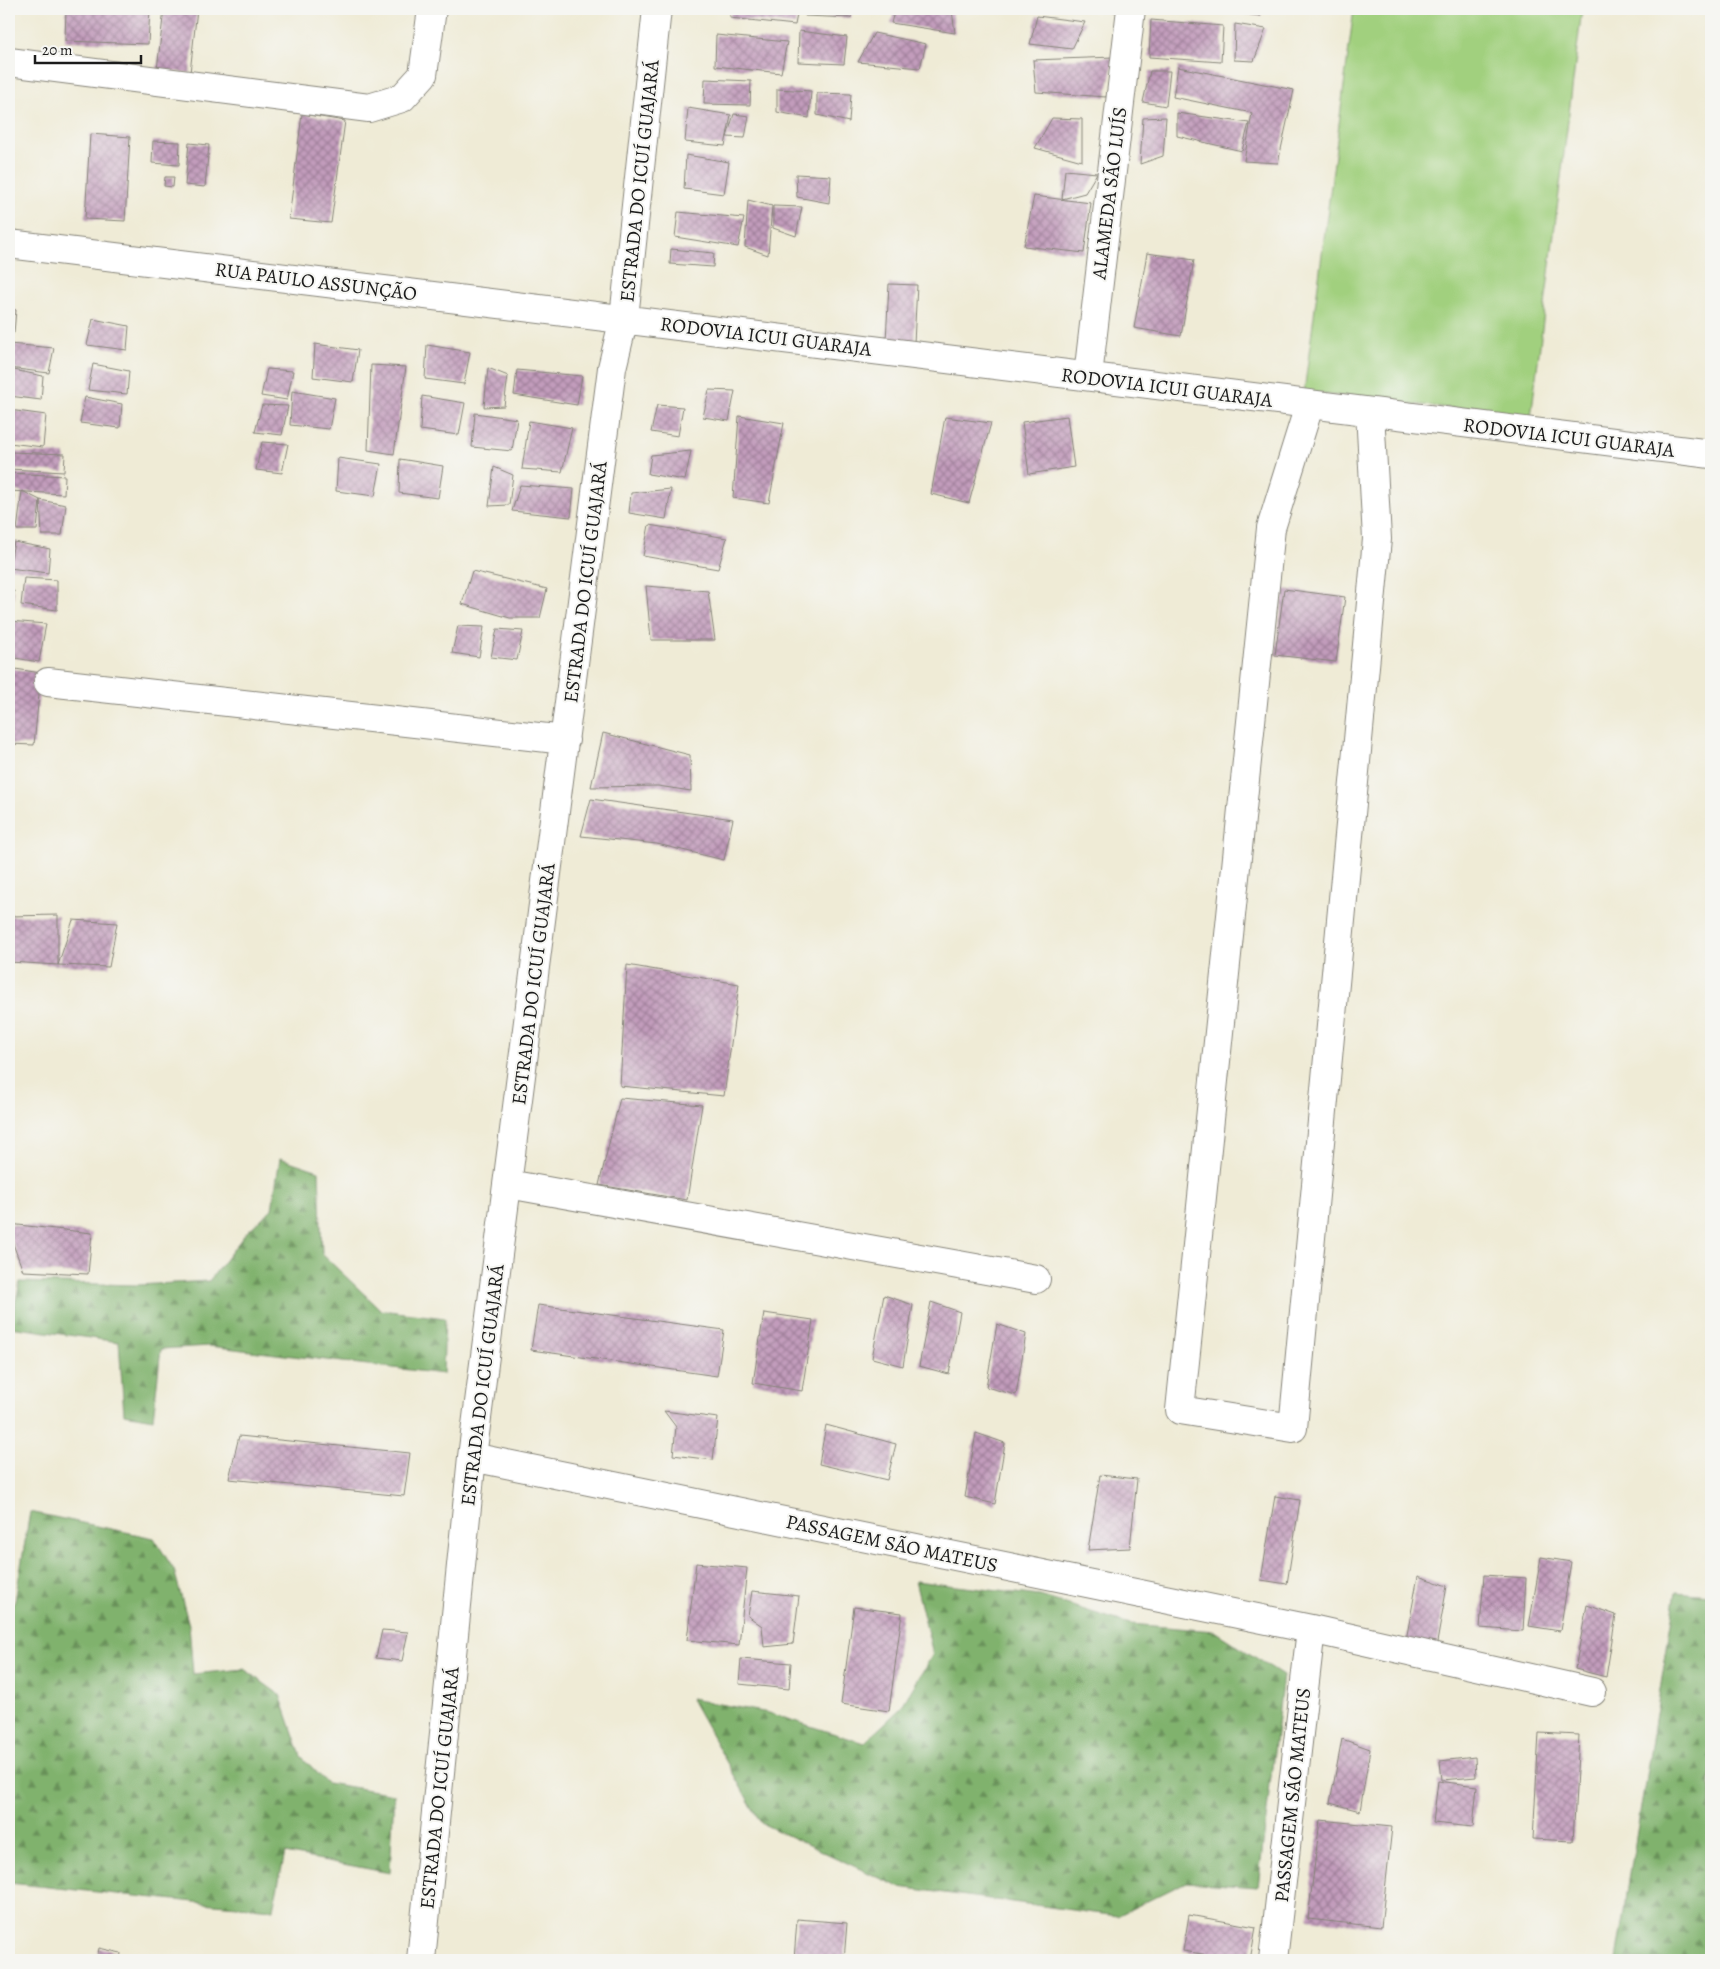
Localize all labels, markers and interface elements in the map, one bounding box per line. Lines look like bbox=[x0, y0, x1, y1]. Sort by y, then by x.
scale bar bbox=[35, 32, 141, 64]
text: 20 m bbox=[42, 40, 73, 60]
street label: ESTRADA DO ICUÍ GUAJARÁ bbox=[613, 58, 666, 303]
street label: ALAMEDA SÃO LUÍS bbox=[1085, 105, 1133, 282]
street label: RUA PAULO ASSUNÇÃO bbox=[213, 256, 419, 307]
street label: RODOVIA ICUI GUARAJA bbox=[659, 310, 873, 363]
street label: RODOVIA ICUI GUARAJA bbox=[1060, 361, 1274, 414]
street label: RODOVIA ICUI GUARAJA bbox=[1462, 411, 1676, 464]
street label: ESTRADA DO ICUÍ GUAJARÁ bbox=[557, 459, 614, 704]
street label: ESTRADA DO ICUÍ GUAJARÁ bbox=[505, 861, 562, 1106]
street label: ESTRADA DO ICUÍ GUAJARÁ bbox=[454, 1262, 511, 1507]
street label: PASSAGEM SÃO MATEUS bbox=[783, 1508, 1000, 1579]
street label: ESTRADA DO ICUÍ GUAJARÁ bbox=[413, 1665, 466, 1910]
street label: PASSAGEM SÃO MATEUS bbox=[1268, 1686, 1317, 1904]

